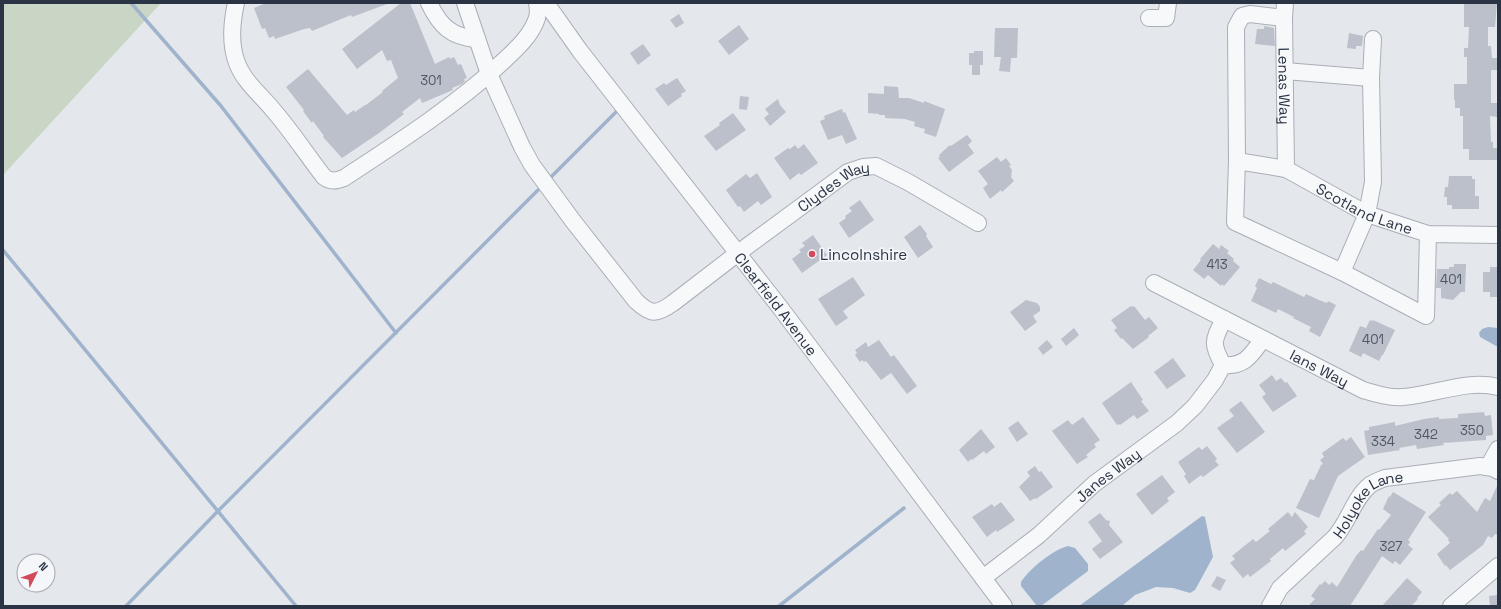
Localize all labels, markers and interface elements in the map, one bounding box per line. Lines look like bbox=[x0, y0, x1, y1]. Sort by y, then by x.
street label: Lenas Way bbox=[1275, 47, 1295, 125]
house number: 301 bbox=[420, 72, 442, 89]
street label: Clydes Way bbox=[793, 157, 870, 216]
street label: Scotland Lane bbox=[1313, 178, 1415, 238]
place label: Lincolnshire bbox=[820, 245, 907, 264]
street label: Clearfield Avenue bbox=[731, 248, 822, 359]
marker: Lincolnshire bbox=[807, 249, 817, 259]
house number: 413 bbox=[1206, 256, 1228, 273]
house number: 401 bbox=[1440, 271, 1462, 288]
house number: 401 bbox=[1362, 331, 1384, 348]
street label: Ians Way bbox=[1287, 345, 1352, 391]
house number: 350 bbox=[1460, 422, 1484, 439]
house number: 342 bbox=[1414, 426, 1438, 443]
house number: 334 bbox=[1371, 433, 1395, 450]
street label: Janes Way bbox=[1071, 444, 1144, 506]
street label: Holyoke Lane bbox=[1328, 466, 1404, 542]
house number: 327 bbox=[1380, 538, 1402, 555]
north arrow bbox=[16, 553, 56, 593]
text: N bbox=[36, 559, 51, 574]

